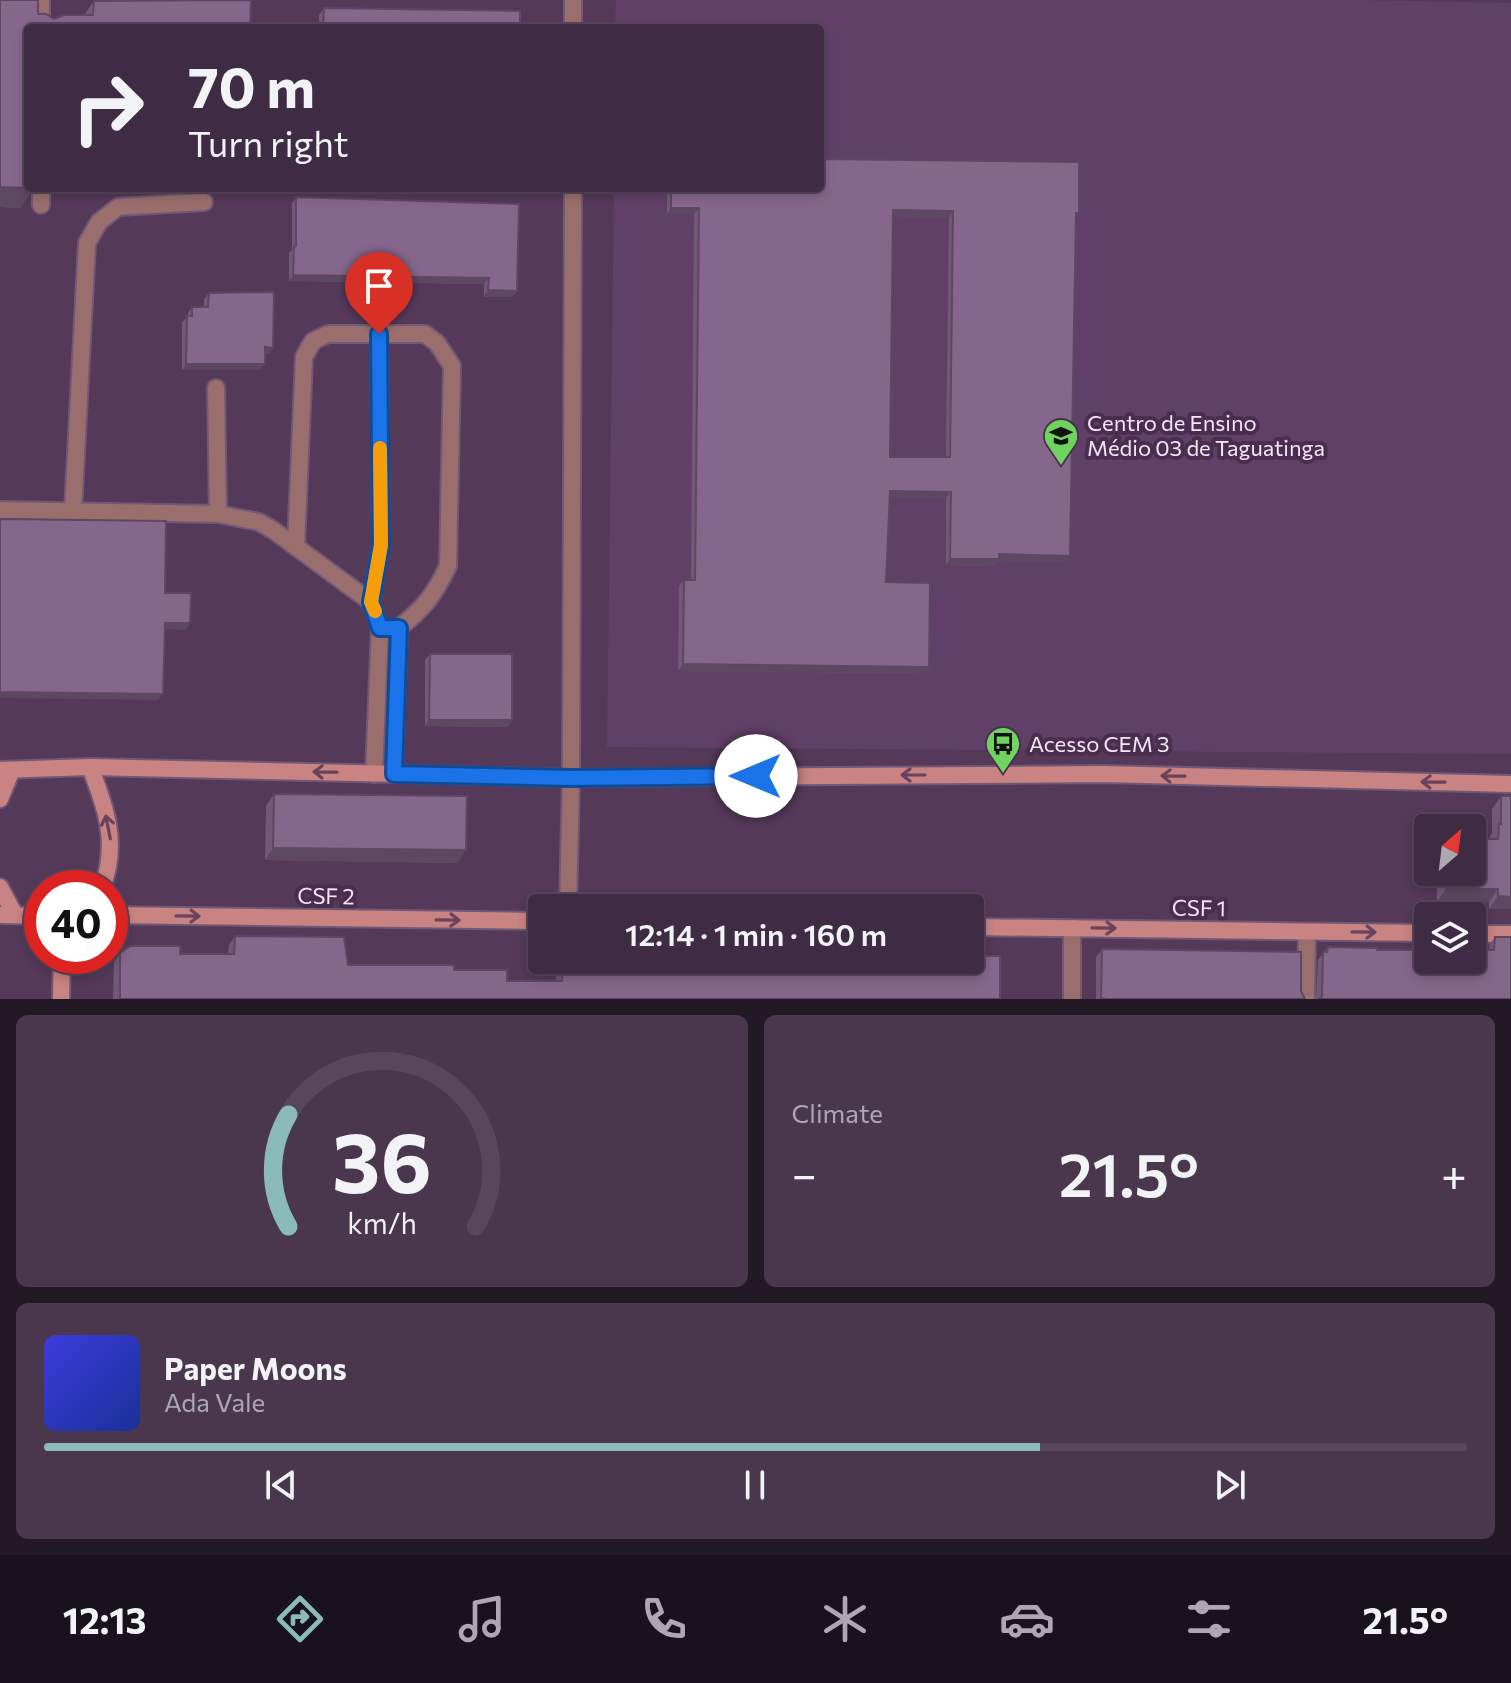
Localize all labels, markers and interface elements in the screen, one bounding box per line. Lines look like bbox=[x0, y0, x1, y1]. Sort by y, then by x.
text: 70 m bbox=[188, 51, 315, 120]
icon: right bbox=[56, 56, 160, 160]
text: Turn right bbox=[188, 120, 349, 164]
pin bbox=[345, 252, 413, 334]
icon: arrive bbox=[357, 264, 401, 308]
place label: Centro de Ensino Médio 03 de Taguatinga bbox=[1087, 409, 1325, 461]
school or university icon: Centro de Ensino Médio 03 de Taguatinga bbox=[1042, 417, 1080, 467]
bus stop icon: Acesso CEM 3 bbox=[984, 725, 1022, 775]
place label: Acesso CEM 3 bbox=[1029, 730, 1169, 757]
position arrow bbox=[714, 734, 798, 818]
one-way arrow bbox=[312, 765, 339, 780]
one-way arrow bbox=[900, 767, 927, 783]
one-way arrow bbox=[1160, 768, 1187, 783]
one-way arrow bbox=[1420, 774, 1447, 789]
north arrow bbox=[1414, 814, 1486, 886]
map controls bbox=[1414, 814, 1486, 974]
one-way arrow bbox=[99, 815, 114, 840]
speed limit sign: 40 bbox=[24, 870, 128, 974]
street label: CSF 2 bbox=[297, 882, 355, 909]
street label: CSF 1 bbox=[1172, 894, 1226, 921]
button: layers bbox=[1414, 902, 1486, 974]
one-way arrow bbox=[174, 908, 201, 924]
one-way arrow bbox=[434, 912, 461, 927]
text: 12:14 · 1 min · 160 m bbox=[625, 915, 887, 952]
one-way arrow bbox=[1090, 921, 1117, 936]
one-way arrow bbox=[1350, 924, 1377, 940]
text: Climate bbox=[792, 1097, 883, 1128]
text: 36 bbox=[332, 1108, 432, 1210]
text: 21.5° bbox=[1059, 1136, 1199, 1209]
text: − bbox=[792, 1146, 817, 1200]
text: + bbox=[1441, 1146, 1467, 1200]
text: km/h bbox=[347, 1205, 417, 1240]
text: Paper Moons bbox=[164, 1349, 347, 1386]
text: Ada Vale bbox=[164, 1386, 265, 1417]
icon: previous bbox=[259, 1463, 303, 1507]
icon: pause bbox=[733, 1463, 777, 1507]
icon: next bbox=[1208, 1463, 1252, 1507]
icon: directions bbox=[272, 1591, 328, 1647]
icon: music bbox=[454, 1591, 510, 1647]
icon: phone bbox=[636, 1591, 692, 1647]
icon: climate bbox=[817, 1591, 873, 1647]
icon: car bbox=[999, 1591, 1055, 1647]
icon: filters bbox=[1181, 1591, 1237, 1647]
text: 12:13 bbox=[63, 1597, 146, 1641]
text: 21.5° bbox=[1363, 1597, 1448, 1641]

